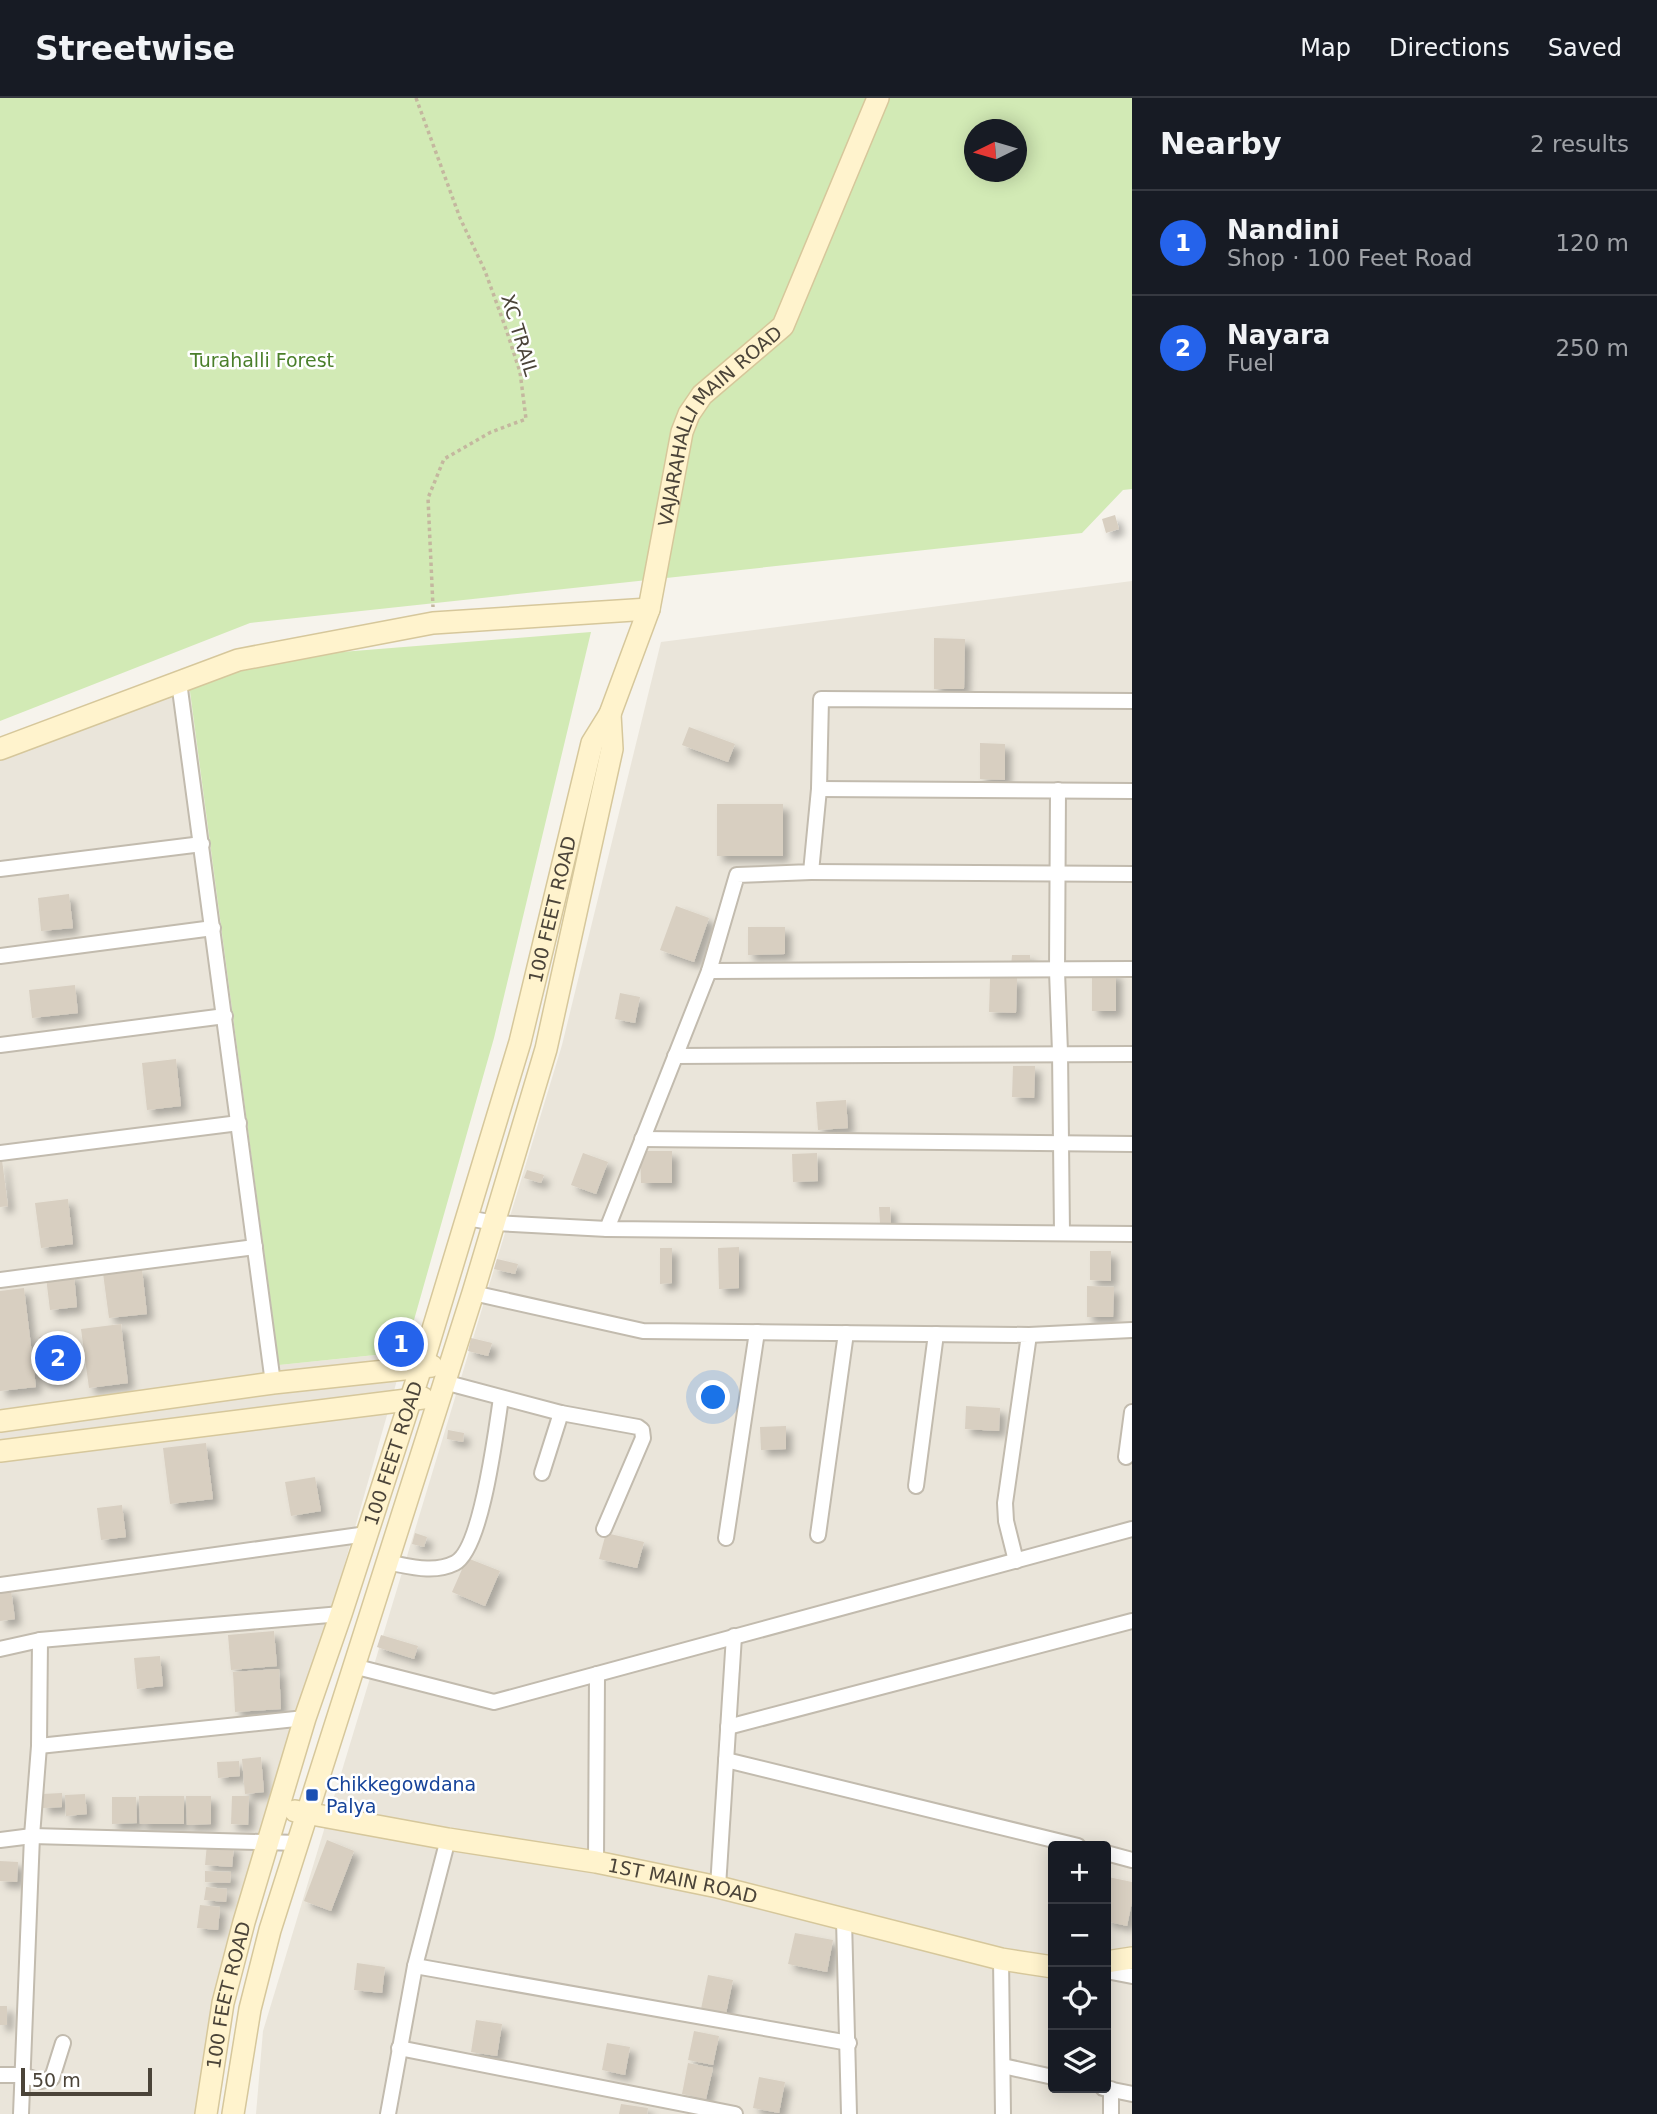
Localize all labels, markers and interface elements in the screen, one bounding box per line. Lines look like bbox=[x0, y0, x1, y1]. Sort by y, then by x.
text: Streetwise bbox=[35, 29, 235, 68]
text: Map bbox=[1300, 34, 1351, 62]
text: Directions bbox=[1389, 34, 1510, 62]
text: Saved bbox=[1548, 34, 1622, 62]
north arrow bbox=[964, 119, 1027, 182]
text: Nearby bbox=[1160, 126, 1282, 161]
text: 2 results bbox=[1530, 131, 1629, 157]
text: Nandini bbox=[1227, 215, 1340, 245]
text: 1 bbox=[1175, 230, 1191, 256]
text: 120 m bbox=[1555, 230, 1629, 256]
text: Shop · 100 Feet Road bbox=[1227, 245, 1472, 271]
street label: XC TRAIL bbox=[497, 292, 543, 379]
text: Nayara bbox=[1227, 320, 1330, 350]
street label: VAJARAHALLI MAIN ROAD bbox=[654, 321, 786, 528]
text: 2 bbox=[1175, 335, 1191, 361]
text: 250 m bbox=[1555, 335, 1629, 361]
park label: Turahalli Forest bbox=[189, 349, 334, 371]
text: Fuel bbox=[1227, 350, 1274, 376]
street label: 100 FEET ROAD bbox=[524, 833, 580, 985]
pin: 1 bbox=[378, 1318, 424, 1370]
pin: 2 bbox=[35, 1332, 81, 1384]
street label: 100 FEET ROAD bbox=[360, 1378, 427, 1528]
your location bbox=[696, 1380, 730, 1414]
place label: Chikkegowdana Palya bbox=[326, 1773, 476, 1817]
marker: Chikkegowdana Palya bbox=[304, 1787, 320, 1803]
map controls bbox=[1048, 1841, 1111, 2093]
button: + bbox=[1048, 1841, 1111, 1904]
street label: 1ST MAIN ROAD bbox=[606, 1854, 760, 1908]
button: − bbox=[1048, 1904, 1111, 1967]
street label: 100 FEET ROAD bbox=[202, 1919, 255, 2070]
button: locate bbox=[1048, 1967, 1111, 2030]
button: layers bbox=[1048, 2030, 1111, 2093]
scale bar bbox=[21, 2065, 152, 2097]
text: 50 m bbox=[32, 2069, 81, 2091]

